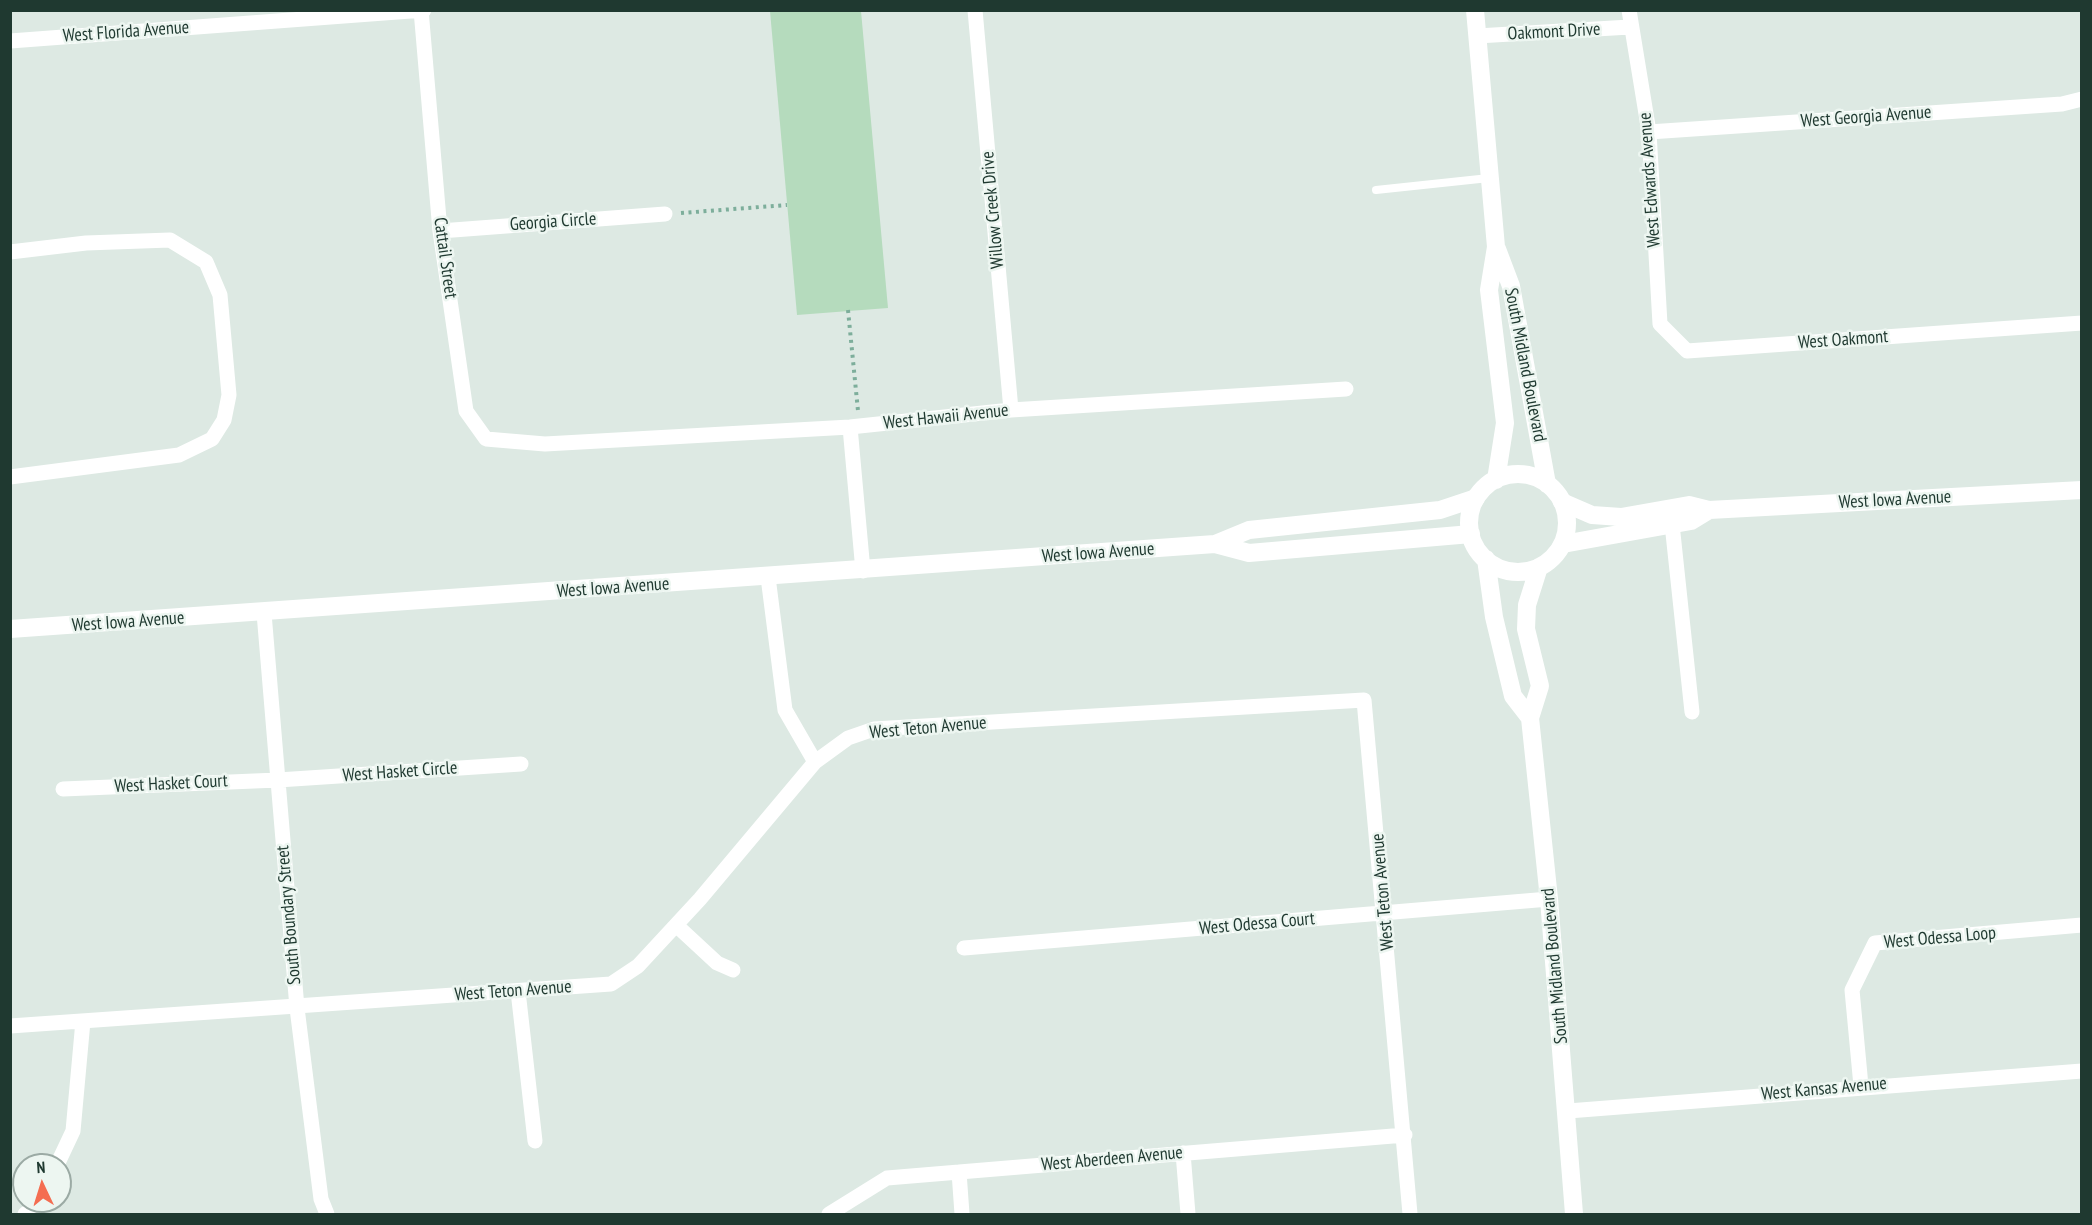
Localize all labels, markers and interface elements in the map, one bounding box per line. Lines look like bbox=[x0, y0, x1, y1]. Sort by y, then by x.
street label: West Florida Avenue bbox=[62, 17, 190, 47]
street label: Oakmont Drive bbox=[1507, 19, 1601, 45]
street label: West Georgia Avenue bbox=[1800, 102, 1932, 132]
street label: West Edwards Avenue bbox=[1635, 112, 1665, 248]
street label: Willow Creek Drive bbox=[977, 150, 1009, 270]
street label: Georgia Circle bbox=[509, 208, 597, 236]
street label: Cattail Street bbox=[429, 216, 461, 300]
street label: South Midland Boulevard bbox=[1499, 286, 1551, 444]
street label: West Oakmont bbox=[1797, 326, 1889, 354]
street label: West Hawaii Avenue bbox=[882, 400, 1010, 434]
street label: West Iowa Avenue bbox=[1838, 486, 1952, 514]
street label: West Iowa Avenue bbox=[1041, 538, 1155, 568]
street label: West Iowa Avenue bbox=[556, 573, 670, 603]
street label: West Iowa Avenue bbox=[71, 607, 185, 637]
street label: West Teton Avenue bbox=[869, 712, 987, 744]
street label: West Hasket Circle bbox=[342, 757, 458, 787]
street label: West Hasket Court bbox=[114, 770, 228, 798]
street label: West Teton Avenue bbox=[1367, 833, 1399, 951]
street label: South Boundary Street bbox=[272, 844, 306, 986]
street label: South Midland Boulevard bbox=[1537, 887, 1573, 1045]
street label: West Odessa Court bbox=[1198, 908, 1316, 940]
street label: West Odessa Loop bbox=[1883, 922, 1997, 954]
street label: West Teton Avenue bbox=[454, 976, 572, 1006]
street label: West Kansas Avenue bbox=[1760, 1073, 1888, 1105]
street label: West Aberdeen Avenue bbox=[1040, 1142, 1184, 1176]
north arrow bbox=[12, 1153, 72, 1213]
text: N bbox=[36, 1157, 46, 1177]

